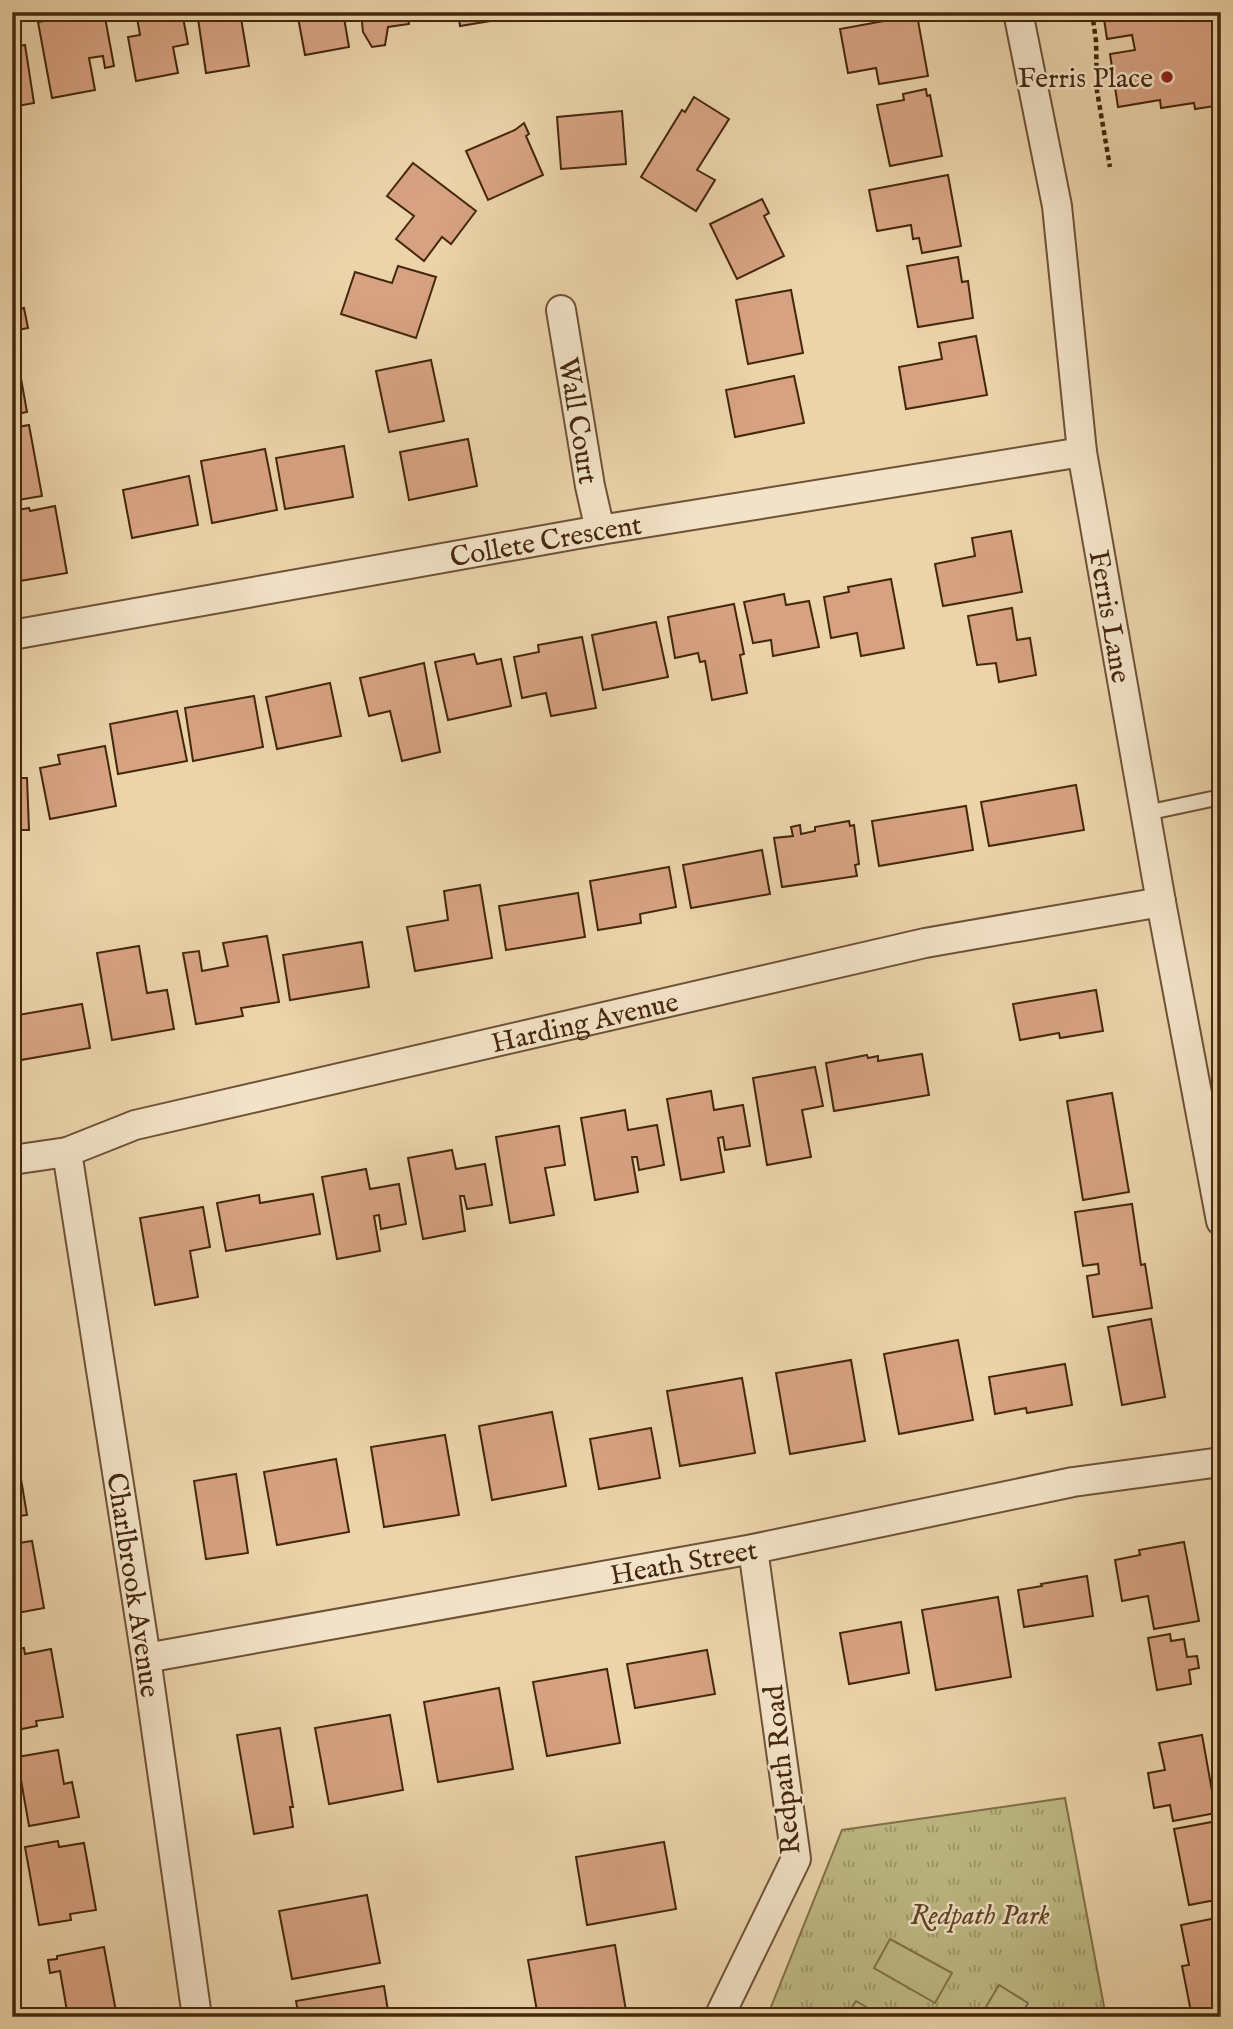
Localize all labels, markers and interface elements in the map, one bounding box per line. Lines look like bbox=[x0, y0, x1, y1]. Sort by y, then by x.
place label: Ferris Place bbox=[1018, 62, 1153, 97]
marker: Ferris Place bbox=[1159, 69, 1175, 85]
street label: Wall Court bbox=[549, 355, 604, 487]
street label: Collete Crescent bbox=[447, 508, 645, 576]
street label: Ferris Lane bbox=[1080, 548, 1137, 686]
street label: Harding Avenue bbox=[488, 985, 682, 1062]
street label: Charlbrook Avenue bbox=[97, 1470, 166, 1700]
street label: Heath Street bbox=[607, 1534, 761, 1594]
street label: Redpath Road bbox=[757, 1683, 810, 1856]
park label: Redpath Park bbox=[910, 1899, 1050, 1934]

